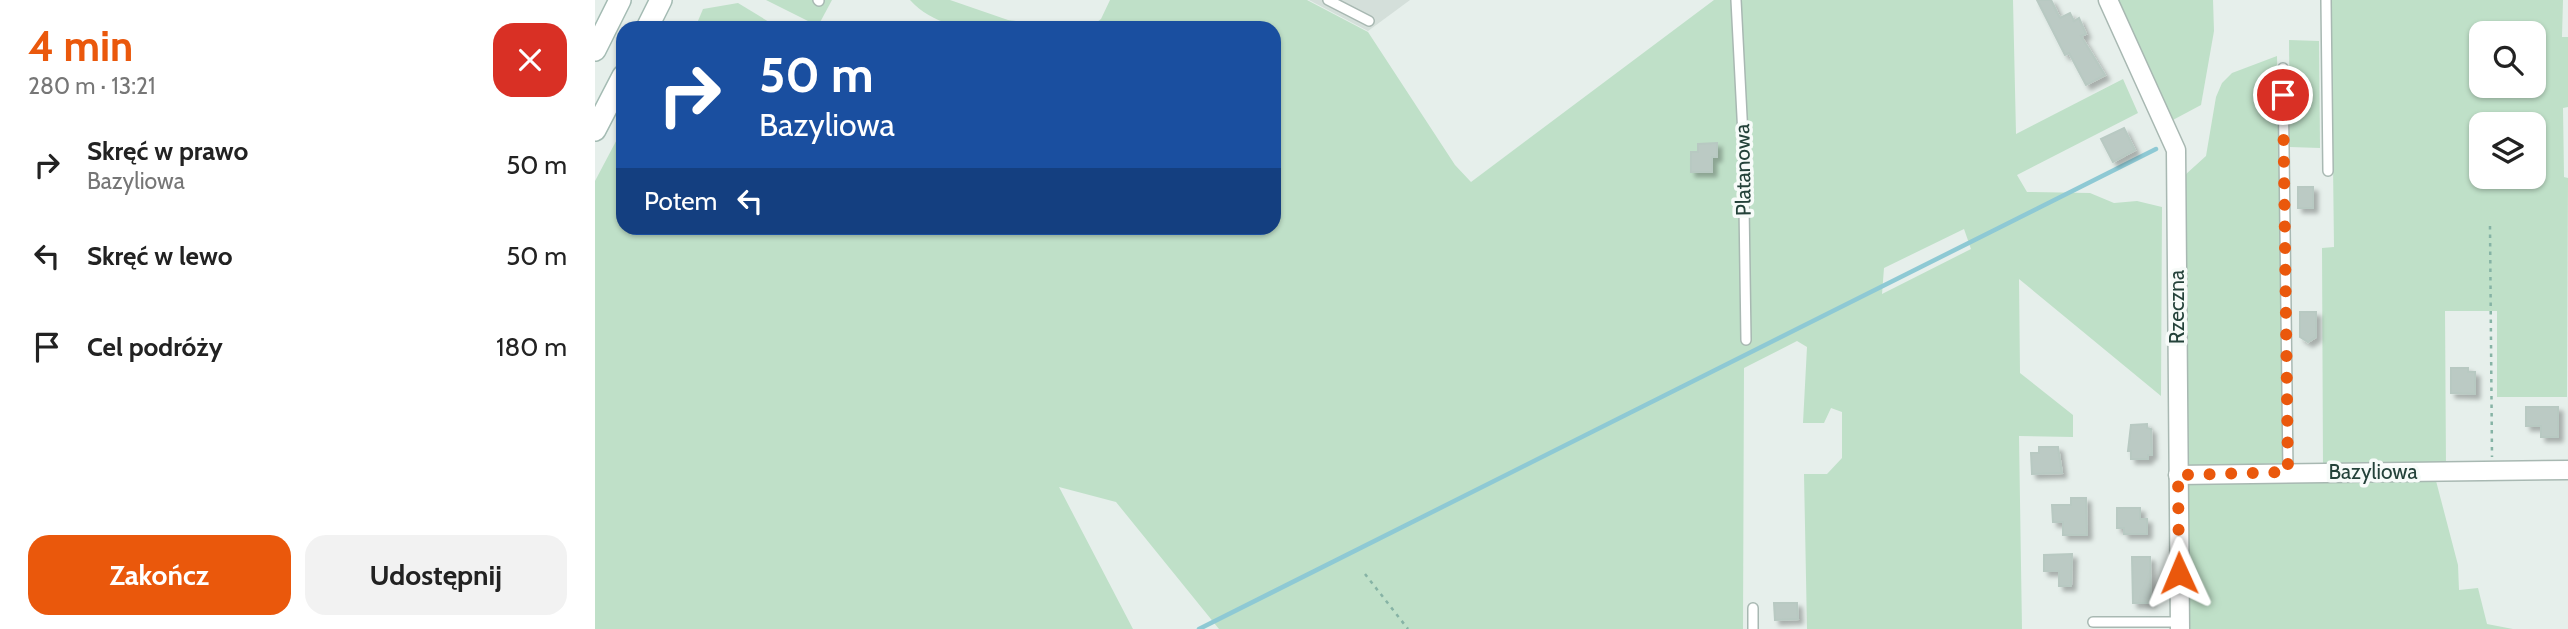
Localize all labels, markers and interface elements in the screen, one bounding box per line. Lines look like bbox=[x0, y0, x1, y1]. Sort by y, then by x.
text: 4 min bbox=[28, 20, 133, 72]
map controls bbox=[2469, 21, 2546, 189]
button: search bbox=[2469, 21, 2546, 98]
button: close bbox=[493, 23, 567, 97]
text: 50 m bbox=[759, 45, 874, 104]
icon: right bbox=[644, 49, 735, 140]
pin bbox=[2253, 65, 2313, 125]
text: 280 m · 13:21 bbox=[28, 72, 156, 100]
icon: arrive bbox=[2264, 76, 2302, 114]
text: Bazyliowa bbox=[759, 105, 895, 144]
button: layers bbox=[2469, 112, 2546, 189]
street label: Platanowa bbox=[1729, 124, 1756, 216]
text: Skręć w prawo bbox=[87, 135, 248, 167]
icon: right bbox=[28, 146, 66, 184]
text: 50 m bbox=[506, 149, 567, 181]
text: Bazyliowa bbox=[87, 167, 185, 195]
icon: left bbox=[731, 182, 769, 220]
text: Potem bbox=[644, 185, 717, 217]
icon: left bbox=[28, 237, 66, 275]
text: Skręć w lewo bbox=[87, 240, 233, 272]
text: 50 m bbox=[506, 240, 567, 272]
street label: Rzeczna bbox=[2164, 270, 2189, 344]
icon: arrive bbox=[28, 328, 66, 366]
text: Cel podróży bbox=[87, 331, 223, 363]
text: 180 m bbox=[496, 331, 567, 363]
street label: Bazyliowa bbox=[2328, 459, 2418, 484]
button: Zakończ bbox=[28, 535, 291, 615]
button: Udostępnij bbox=[305, 535, 567, 615]
position arrow bbox=[2142, 536, 2216, 610]

